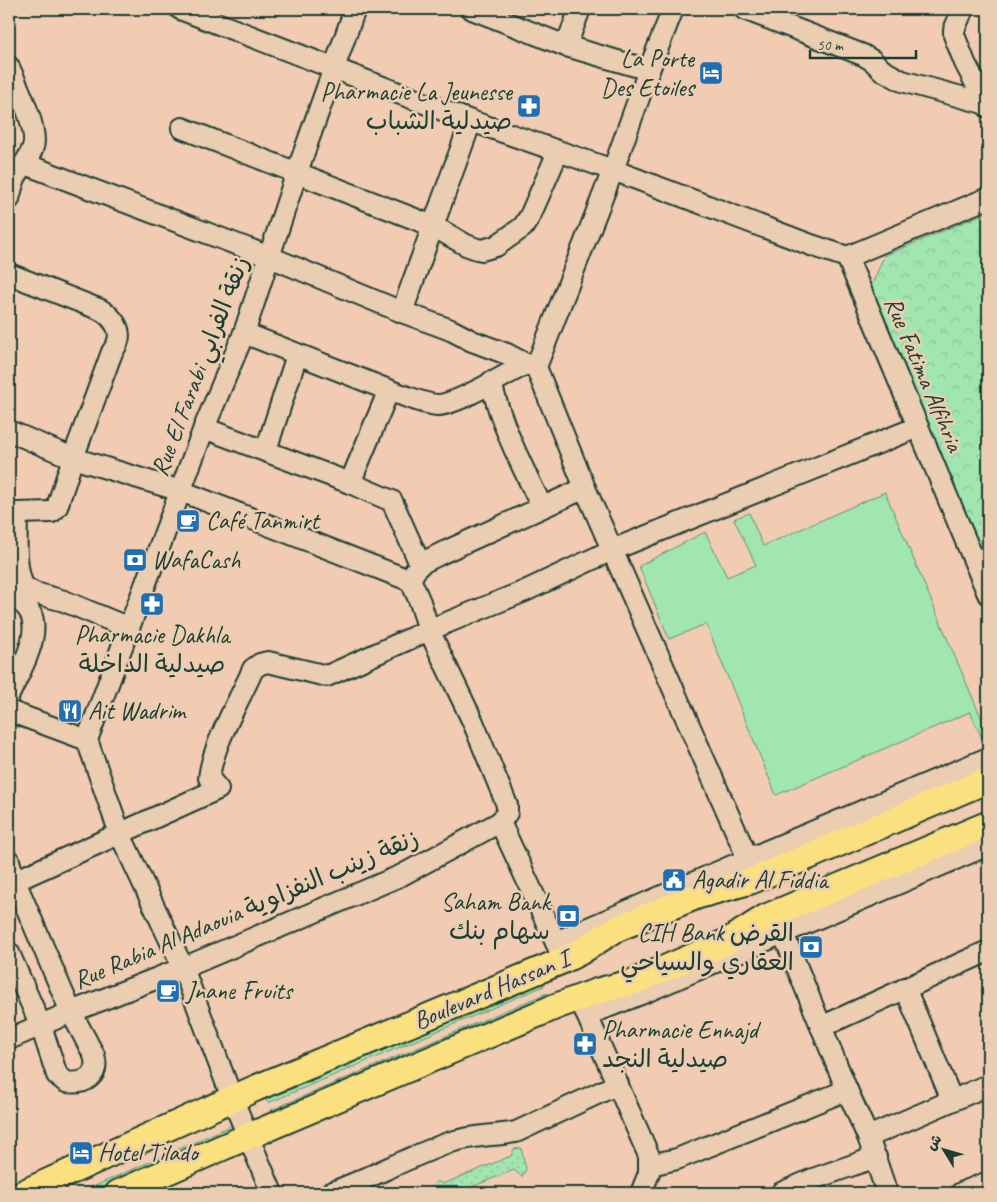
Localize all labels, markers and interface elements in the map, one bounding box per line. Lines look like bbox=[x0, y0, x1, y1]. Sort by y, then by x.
scale bar bbox=[810, 28, 916, 60]
text: 50 m bbox=[817, 36, 844, 55]
place label: La Porte Des Etoiles bbox=[601, 43, 696, 104]
hotel icon: La Porte Des Etoiles bbox=[698, 60, 724, 86]
place label: Pharmacie La Jeunesse صيدلية الشباب bbox=[321, 76, 514, 137]
pharmacy icon: Pharmacie La Jeunesse صيدلية الشباب bbox=[516, 93, 542, 119]
street label: Rue El Farabi زنقة الفرابي bbox=[143, 251, 261, 482]
street label: Rue Fatima Alfihria bbox=[877, 292, 972, 458]
place label: Café Tanmirt bbox=[206, 505, 322, 537]
cafe icon: Café Tanmirt bbox=[175, 508, 201, 534]
place label: WafaCash bbox=[152, 544, 241, 576]
bank icon: WafaCash bbox=[122, 547, 148, 573]
pharmacy icon: Pharmacie Dakhla صيدلية الداخلة bbox=[139, 591, 165, 617]
place label: Pharmacie Dakhla صيدلية الداخلة bbox=[75, 619, 232, 680]
place label: Ait Wadrim bbox=[88, 695, 187, 727]
restaurant icon: Ait Wadrim bbox=[57, 698, 83, 724]
street label: Rue Rabia Al Adaouia زنقة زينب النفزاوية bbox=[69, 822, 423, 996]
place label: Agadir Al Fiddia bbox=[692, 864, 830, 896]
public building icon: Agadir Al Fiddia bbox=[661, 867, 687, 893]
place label: Saham Bank سهام بنك bbox=[441, 886, 552, 950]
bank icon: Saham Bank سهام بنك bbox=[555, 903, 581, 929]
place label: CIH Bank القرض العقاري والسياحي bbox=[620, 917, 794, 983]
bank icon: CIH Bank القرض العقاري والسياحي bbox=[798, 934, 824, 960]
street label: Boulevard Hassan I bbox=[408, 940, 579, 1037]
place label: Jnane Fruits bbox=[185, 975, 295, 1007]
cafe icon: Jnane Fruits bbox=[155, 978, 181, 1004]
place label: Pharmacie Ennajd صيدلية النجد bbox=[602, 1014, 762, 1075]
pharmacy icon: Pharmacie Ennajd صيدلية النجد bbox=[572, 1031, 598, 1057]
north arrow bbox=[920, 1124, 970, 1174]
text: ش bbox=[923, 1131, 945, 1154]
place label: Hotel Tilado bbox=[98, 1137, 201, 1169]
hotel icon: Hotel Tilado bbox=[68, 1140, 94, 1166]

